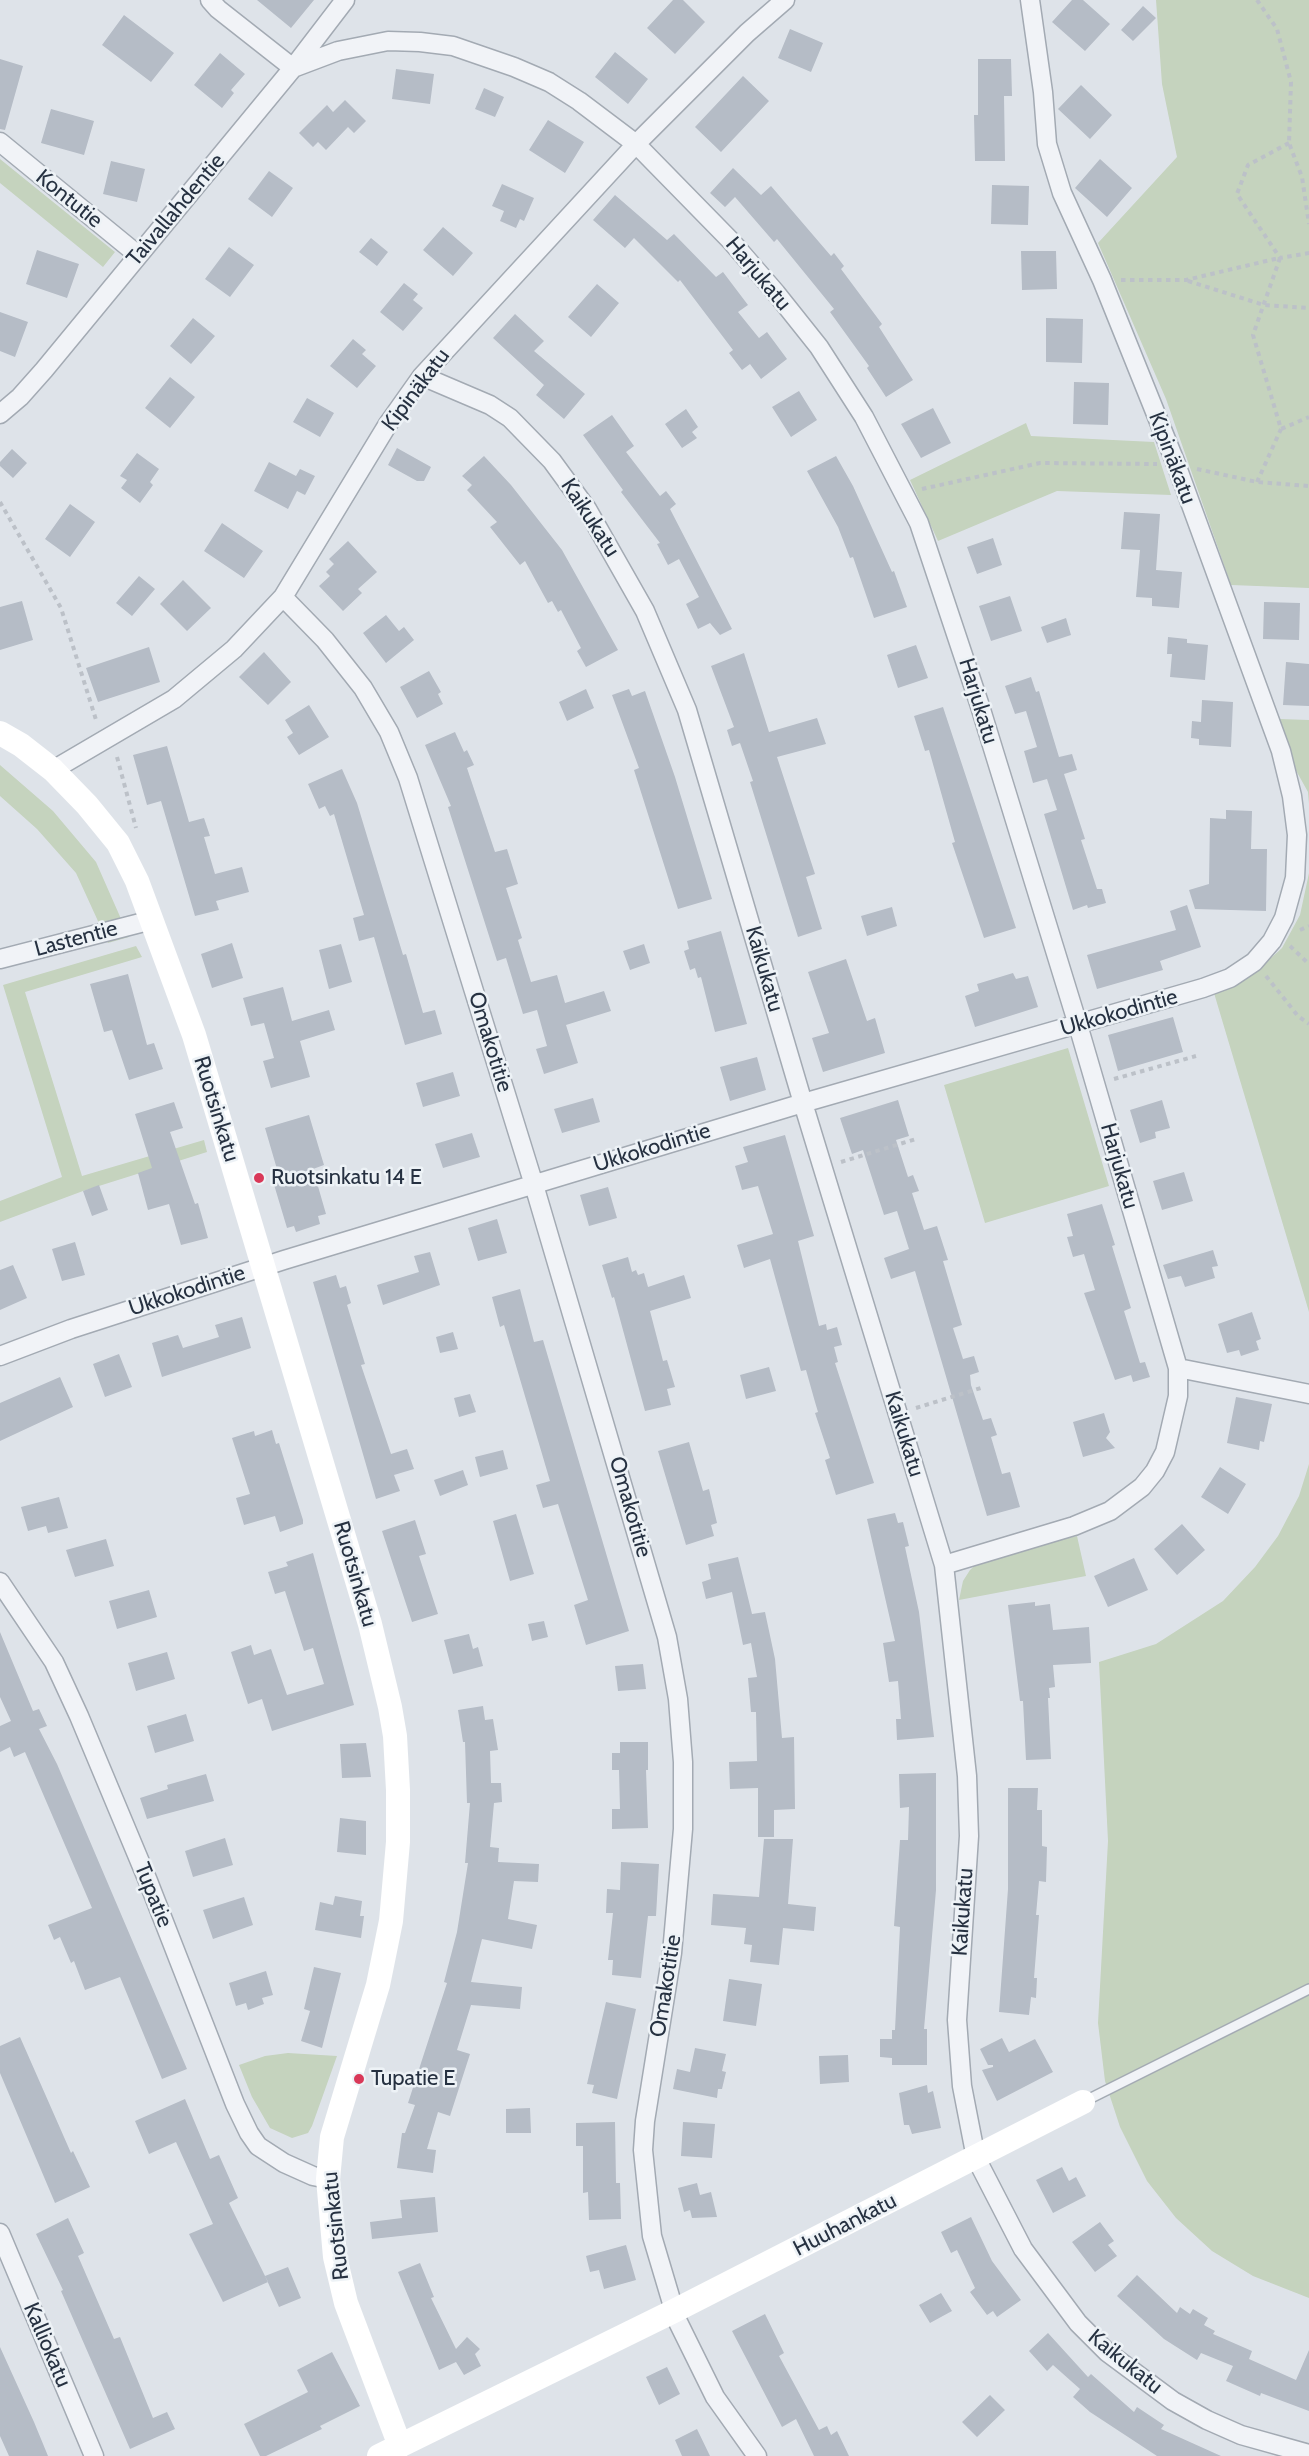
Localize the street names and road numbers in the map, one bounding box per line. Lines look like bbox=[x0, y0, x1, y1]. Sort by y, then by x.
street label: Taivallahdentie bbox=[121, 148, 231, 272]
street label: Kontutie bbox=[30, 164, 108, 234]
street label: Harjukatu bbox=[720, 232, 796, 316]
street label: Kipinäkatu bbox=[376, 344, 456, 436]
street label: Kipinäkatu bbox=[1142, 408, 1202, 508]
street label: Kaikukatu bbox=[555, 474, 625, 562]
street label: Harjukatu bbox=[953, 655, 1003, 747]
street label: Lastentie bbox=[32, 915, 120, 963]
street label: Kaikukatu bbox=[739, 923, 789, 1015]
street label: Ukkokodintie bbox=[1057, 984, 1181, 1042]
street label: Omakotitie bbox=[462, 989, 518, 1095]
street label: Ruotsinkatu bbox=[187, 1053, 245, 1165]
street label: Ukkokodintie bbox=[590, 1118, 714, 1178]
street label: Harjukatu bbox=[1094, 1120, 1144, 1212]
street label: Ukkokodintie bbox=[125, 1260, 249, 1322]
street label: Kaikukatu bbox=[878, 1388, 930, 1480]
street label: Omakotitie bbox=[603, 1454, 657, 1560]
street label: Ruotsinkatu bbox=[327, 1518, 383, 1630]
street label: Tupatie bbox=[128, 1859, 178, 1931]
street label: Kaikukatu bbox=[947, 1867, 979, 1957]
street label: Omakotitie bbox=[645, 1933, 687, 2039]
street label: Ruotsinkatu bbox=[317, 2170, 355, 2282]
street label: Huuhankatu bbox=[789, 2188, 901, 2262]
street label: Kalliokatu bbox=[17, 2299, 77, 2391]
street label: Kaikukatu bbox=[1082, 2324, 1168, 2400]

